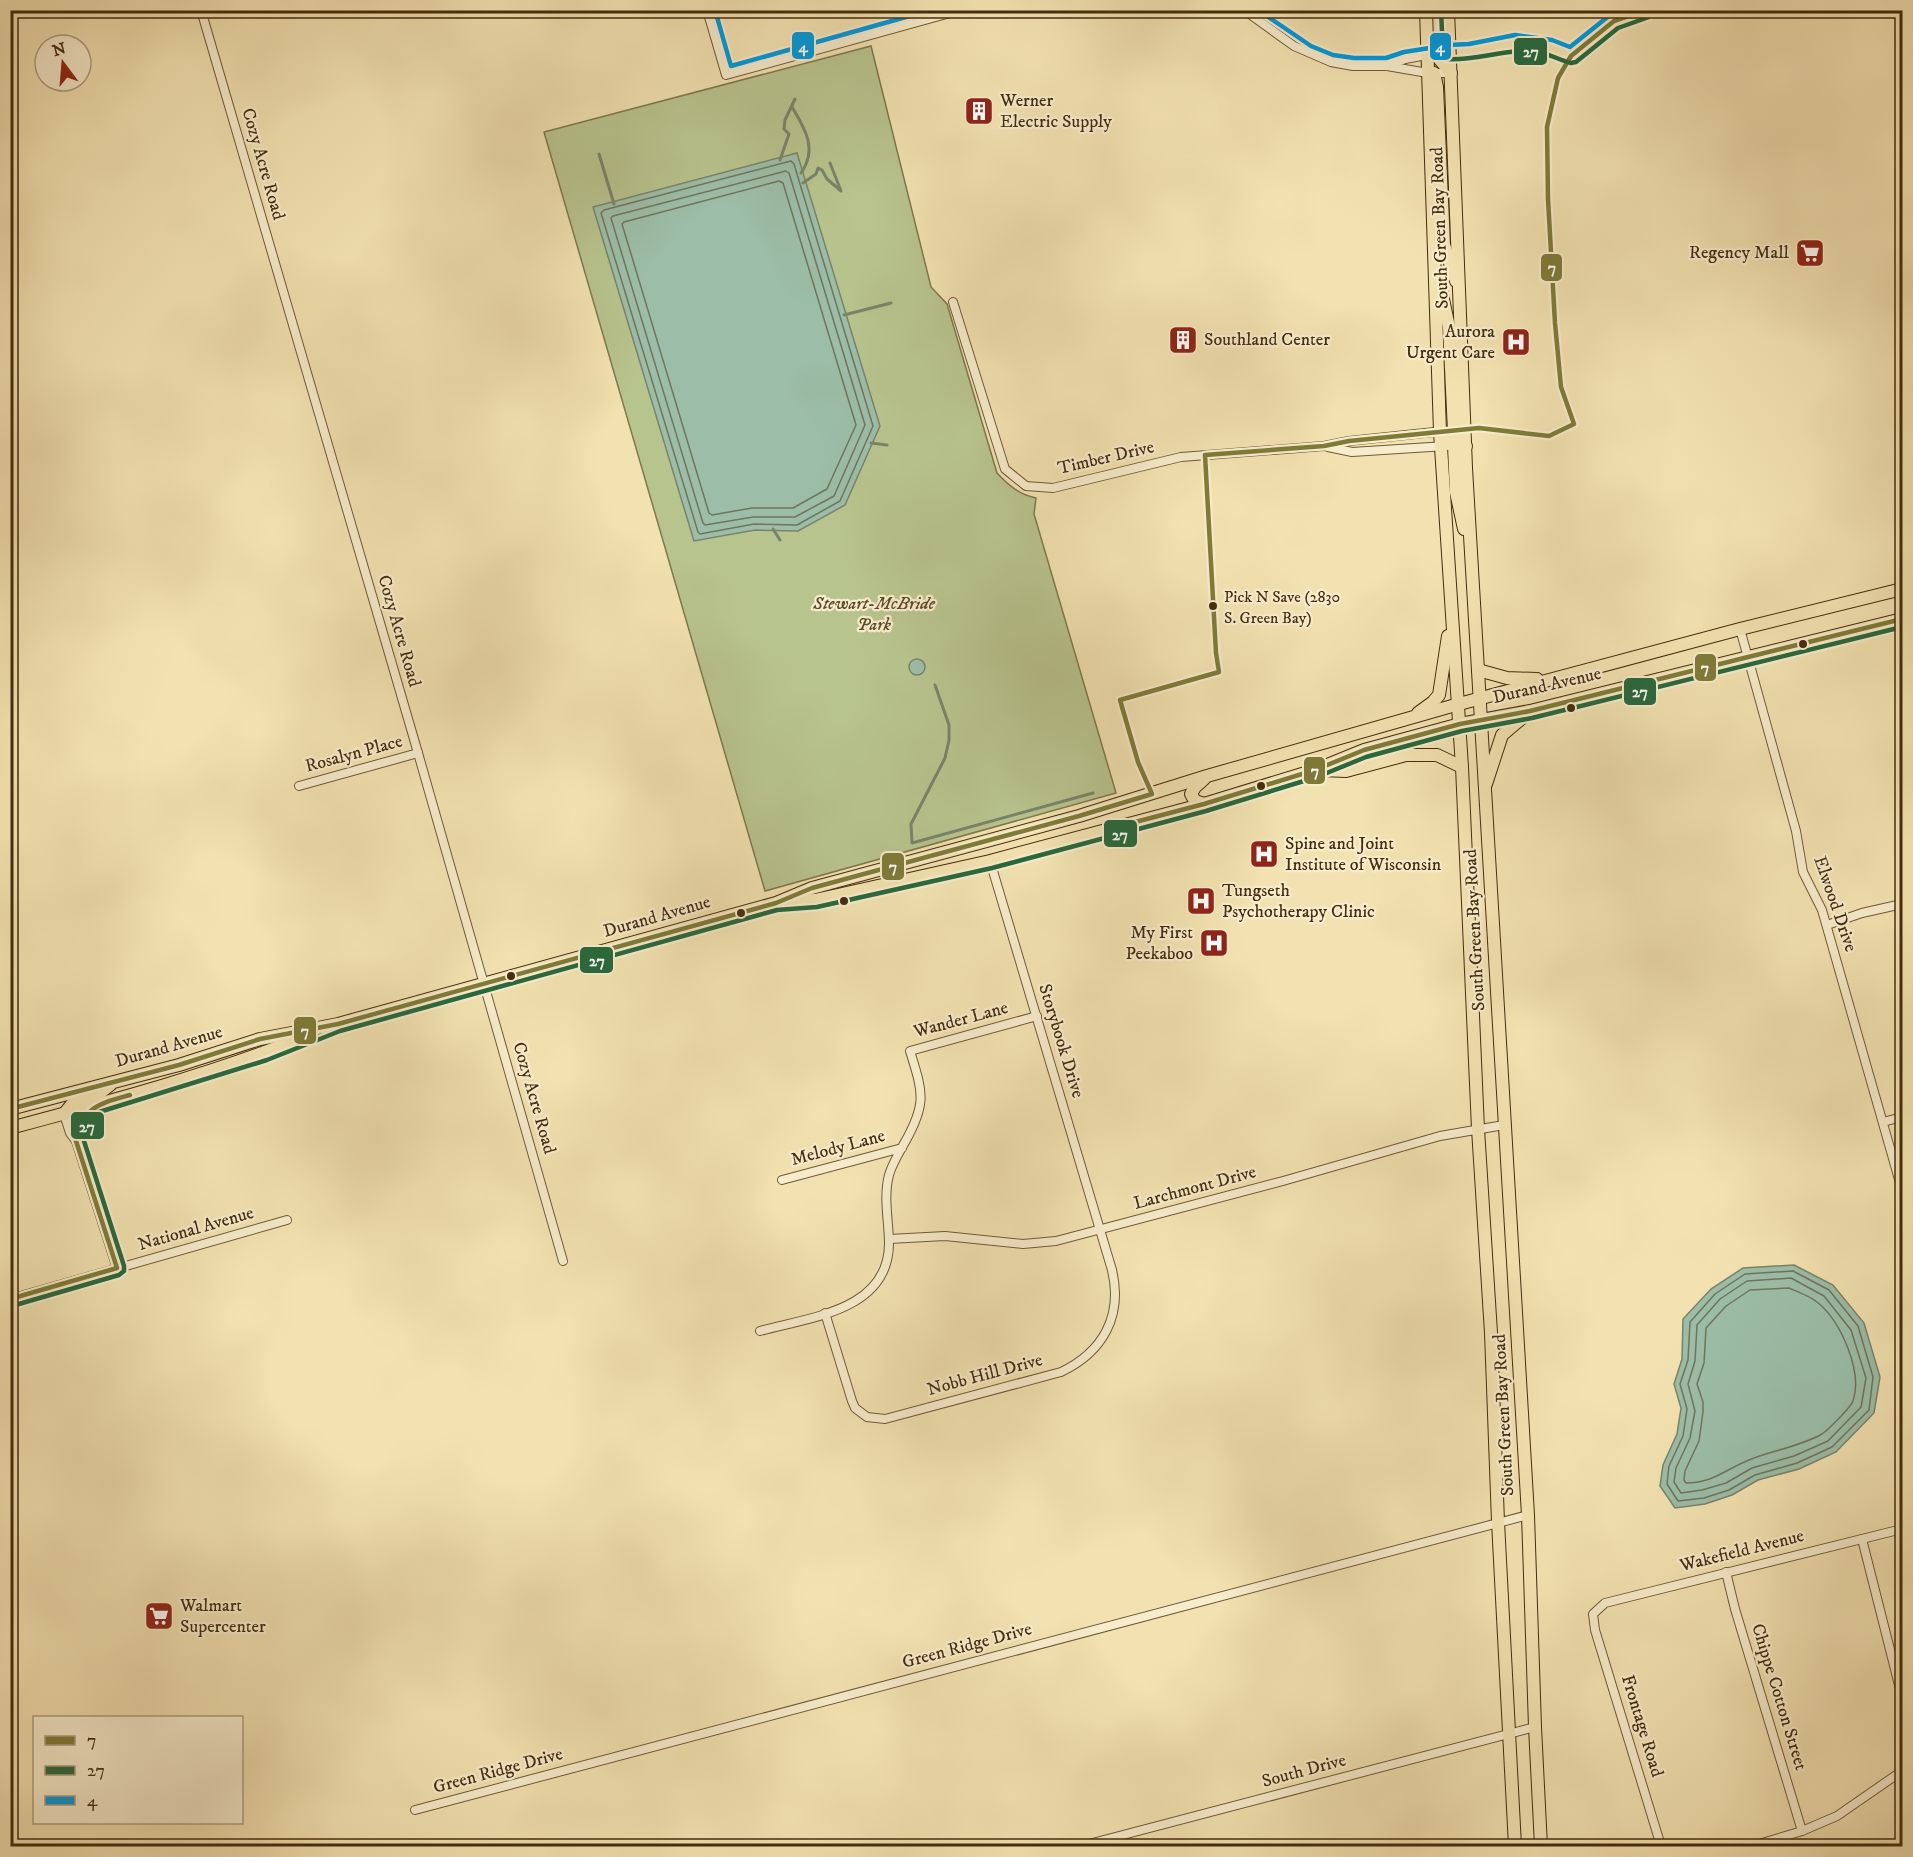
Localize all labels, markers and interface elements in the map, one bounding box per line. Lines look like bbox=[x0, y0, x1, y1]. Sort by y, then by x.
line badge: 4 bbox=[791, 31, 815, 60]
line badge: 4 bbox=[1429, 32, 1452, 61]
north arrow bbox=[33, 33, 93, 93]
text: 4 bbox=[797, 37, 808, 57]
text: 4 bbox=[1434, 37, 1445, 57]
line badge: 27 bbox=[1513, 37, 1548, 66]
text: N bbox=[50, 38, 68, 61]
text: 27 bbox=[1523, 42, 1539, 62]
place label: Werner Electric Supply bbox=[999, 90, 1112, 133]
building icon: Werner Electric Supply bbox=[963, 95, 995, 127]
street label: Cozy Acre Road bbox=[237, 106, 289, 222]
street label: South Green Bay Road bbox=[1426, 147, 1454, 309]
supermarket icon: Regency Mall bbox=[1794, 237, 1826, 269]
place label: Regency Mall bbox=[1689, 242, 1790, 264]
line badge: 7 bbox=[1540, 253, 1563, 282]
text: 7 bbox=[1548, 258, 1556, 278]
place label: Aurora Urgent Care bbox=[1406, 321, 1495, 364]
building icon: Southland Center bbox=[1167, 324, 1199, 356]
hospital icon: Aurora Urgent Care bbox=[1500, 326, 1532, 358]
place label: Southland Center bbox=[1204, 329, 1330, 351]
street label: Timber Drive bbox=[1056, 436, 1156, 480]
street label: Cozy Acre Road bbox=[373, 573, 425, 689]
place label: Pick N Save (2830 S. Green Bay) bbox=[1224, 587, 1340, 628]
park label: Stewart-McBride Park bbox=[812, 593, 936, 636]
marker: Pick N Save (2830 S. Green Bay) bbox=[1207, 600, 1219, 612]
unlabelled marker bbox=[1797, 638, 1809, 650]
line badge: 7 bbox=[1694, 653, 1717, 682]
text: 7 bbox=[1701, 658, 1709, 678]
street label: Durand Avenue bbox=[1491, 663, 1603, 709]
line badge: 27 bbox=[1623, 677, 1657, 706]
text: 27 bbox=[1632, 682, 1648, 702]
unlabelled marker bbox=[1565, 702, 1577, 714]
street label: Rosalyn Place bbox=[303, 730, 405, 778]
line badge: 7 bbox=[1303, 756, 1326, 785]
text: 7 bbox=[1311, 761, 1319, 781]
unlabelled marker bbox=[1255, 780, 1267, 792]
line badge: 27 bbox=[1103, 819, 1138, 848]
text: 27 bbox=[1112, 825, 1128, 845]
place label: Spine and Joint Institute of Wisconsin bbox=[1285, 833, 1442, 876]
hospital icon: Spine and Joint Institute of Wisconsin bbox=[1248, 838, 1280, 870]
street label: South Green Bay Road bbox=[1460, 849, 1490, 1011]
line badge: 7 bbox=[881, 852, 905, 881]
street label: Elwood Drive bbox=[1808, 853, 1862, 955]
text: 7 bbox=[889, 857, 897, 877]
place label: Tungseth Psychotherapy Clinic bbox=[1222, 880, 1375, 923]
hospital icon: Tungseth Psychotherapy Clinic bbox=[1185, 885, 1217, 917]
street label: Durand Avenue bbox=[601, 891, 713, 943]
unlabelled marker bbox=[838, 895, 850, 907]
unlabelled marker bbox=[735, 907, 747, 919]
place label: My First Peekaboo bbox=[1125, 922, 1193, 965]
hospital icon: My First Peekaboo bbox=[1198, 927, 1230, 959]
line badge: 27 bbox=[579, 946, 614, 974]
text: 27 bbox=[589, 951, 605, 971]
unlabelled marker bbox=[505, 970, 517, 982]
street label: Storybook Drive bbox=[1033, 981, 1089, 1101]
street label: Wander Lane bbox=[910, 997, 1011, 1043]
line badge: 7 bbox=[293, 1016, 317, 1045]
street label: Durand Avenue bbox=[113, 1021, 225, 1073]
text: 7 bbox=[301, 1021, 309, 1041]
street label: Cozy Acre Road bbox=[508, 1040, 560, 1156]
line badge: 27 bbox=[70, 1111, 105, 1140]
text: 27 bbox=[79, 1117, 95, 1137]
street label: Melody Lane bbox=[789, 1125, 887, 1171]
street label: Larchmont Drive bbox=[1131, 1161, 1259, 1215]
street label: National Avenue bbox=[136, 1202, 256, 1256]
street label: South Green Bay Road bbox=[1489, 1334, 1519, 1496]
street label: Nobb Hill Drive bbox=[925, 1349, 1045, 1401]
street label: Wakefield Avenue bbox=[1677, 1525, 1806, 1577]
place label: Walmart Supercenter bbox=[179, 1595, 266, 1638]
supermarket icon: Walmart Supercenter bbox=[143, 1600, 175, 1632]
street label: Green Ridge Drive bbox=[900, 1618, 1034, 1674]
street label: Chippe Cotton Street bbox=[1746, 1621, 1812, 1773]
street label: Frontage Road bbox=[1616, 1672, 1668, 1780]
legend bbox=[33, 1716, 243, 1824]
text: 7 bbox=[87, 1730, 96, 1752]
street label: Green Ridge Drive bbox=[431, 1743, 565, 1799]
street label: South Drive bbox=[1260, 1749, 1348, 1793]
text: 27 bbox=[87, 1760, 105, 1782]
text: 4 bbox=[87, 1790, 98, 1812]

